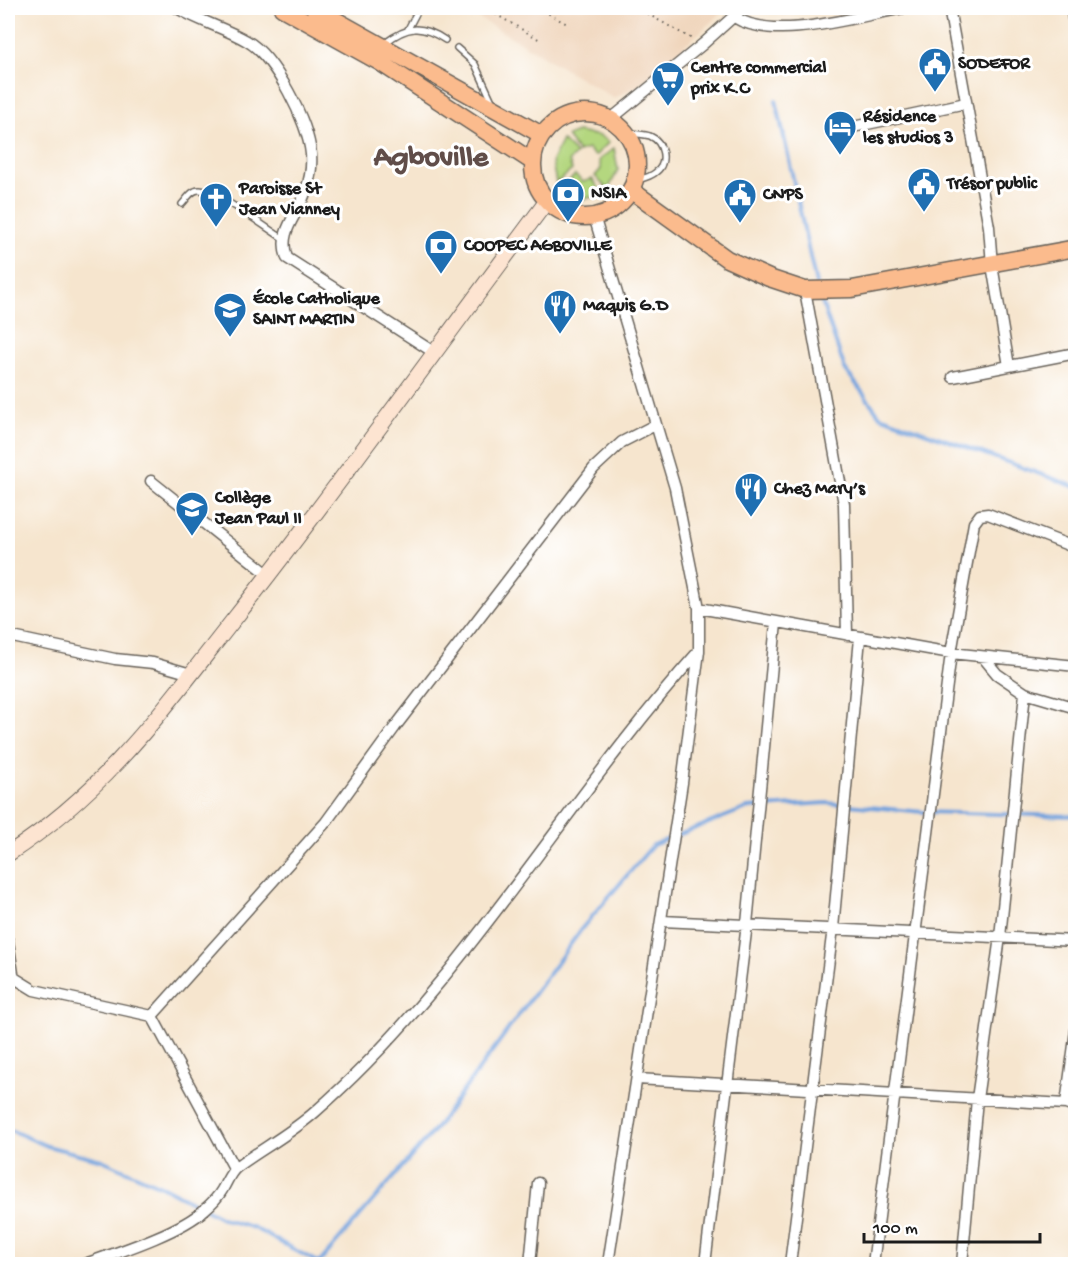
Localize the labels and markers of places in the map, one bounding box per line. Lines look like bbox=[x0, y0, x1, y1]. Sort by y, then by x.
public building icon: SODEFOR bbox=[917, 46, 953, 93]
place label: SODEFOR bbox=[958, 54, 1031, 75]
place label: Centre commercial prix K.C bbox=[690, 58, 827, 100]
supermarket icon: Centre commercial prix K.C bbox=[650, 60, 686, 107]
place label: Résidence les studios 3 bbox=[862, 107, 954, 149]
hotel icon: Résidence les studios 3 bbox=[822, 109, 858, 156]
public building icon: Trésor public bbox=[906, 166, 942, 213]
place label: Trésor public bbox=[945, 174, 1038, 195]
bank icon: NSIA bbox=[550, 176, 586, 223]
public building icon: CNPS bbox=[722, 177, 758, 224]
place label: Paroisse St Jean Vianney bbox=[238, 179, 340, 221]
church icon: Paroisse St Jean Vianney bbox=[198, 181, 234, 228]
place label: NSIA bbox=[591, 184, 627, 205]
place label: CNPS bbox=[762, 185, 803, 206]
bank icon: COOPEC AGBOVILLE bbox=[423, 228, 459, 275]
place label: COOPEC AGBOVILLE bbox=[463, 236, 613, 257]
place label: École Catholique SAINT MARTIN bbox=[253, 288, 380, 331]
restaurant icon: Maquis G.D bbox=[542, 288, 578, 335]
school or university icon: École Catholique SAINT MARTIN bbox=[212, 291, 248, 338]
place label: Maquis G.D bbox=[583, 296, 669, 317]
restaurant icon: Chez Mary’s bbox=[733, 471, 769, 518]
place label: Chez Mary’s bbox=[773, 479, 866, 500]
place label: Collège Jean Paul II bbox=[214, 488, 302, 530]
school or university icon: Collège Jean Paul II bbox=[174, 490, 210, 537]

